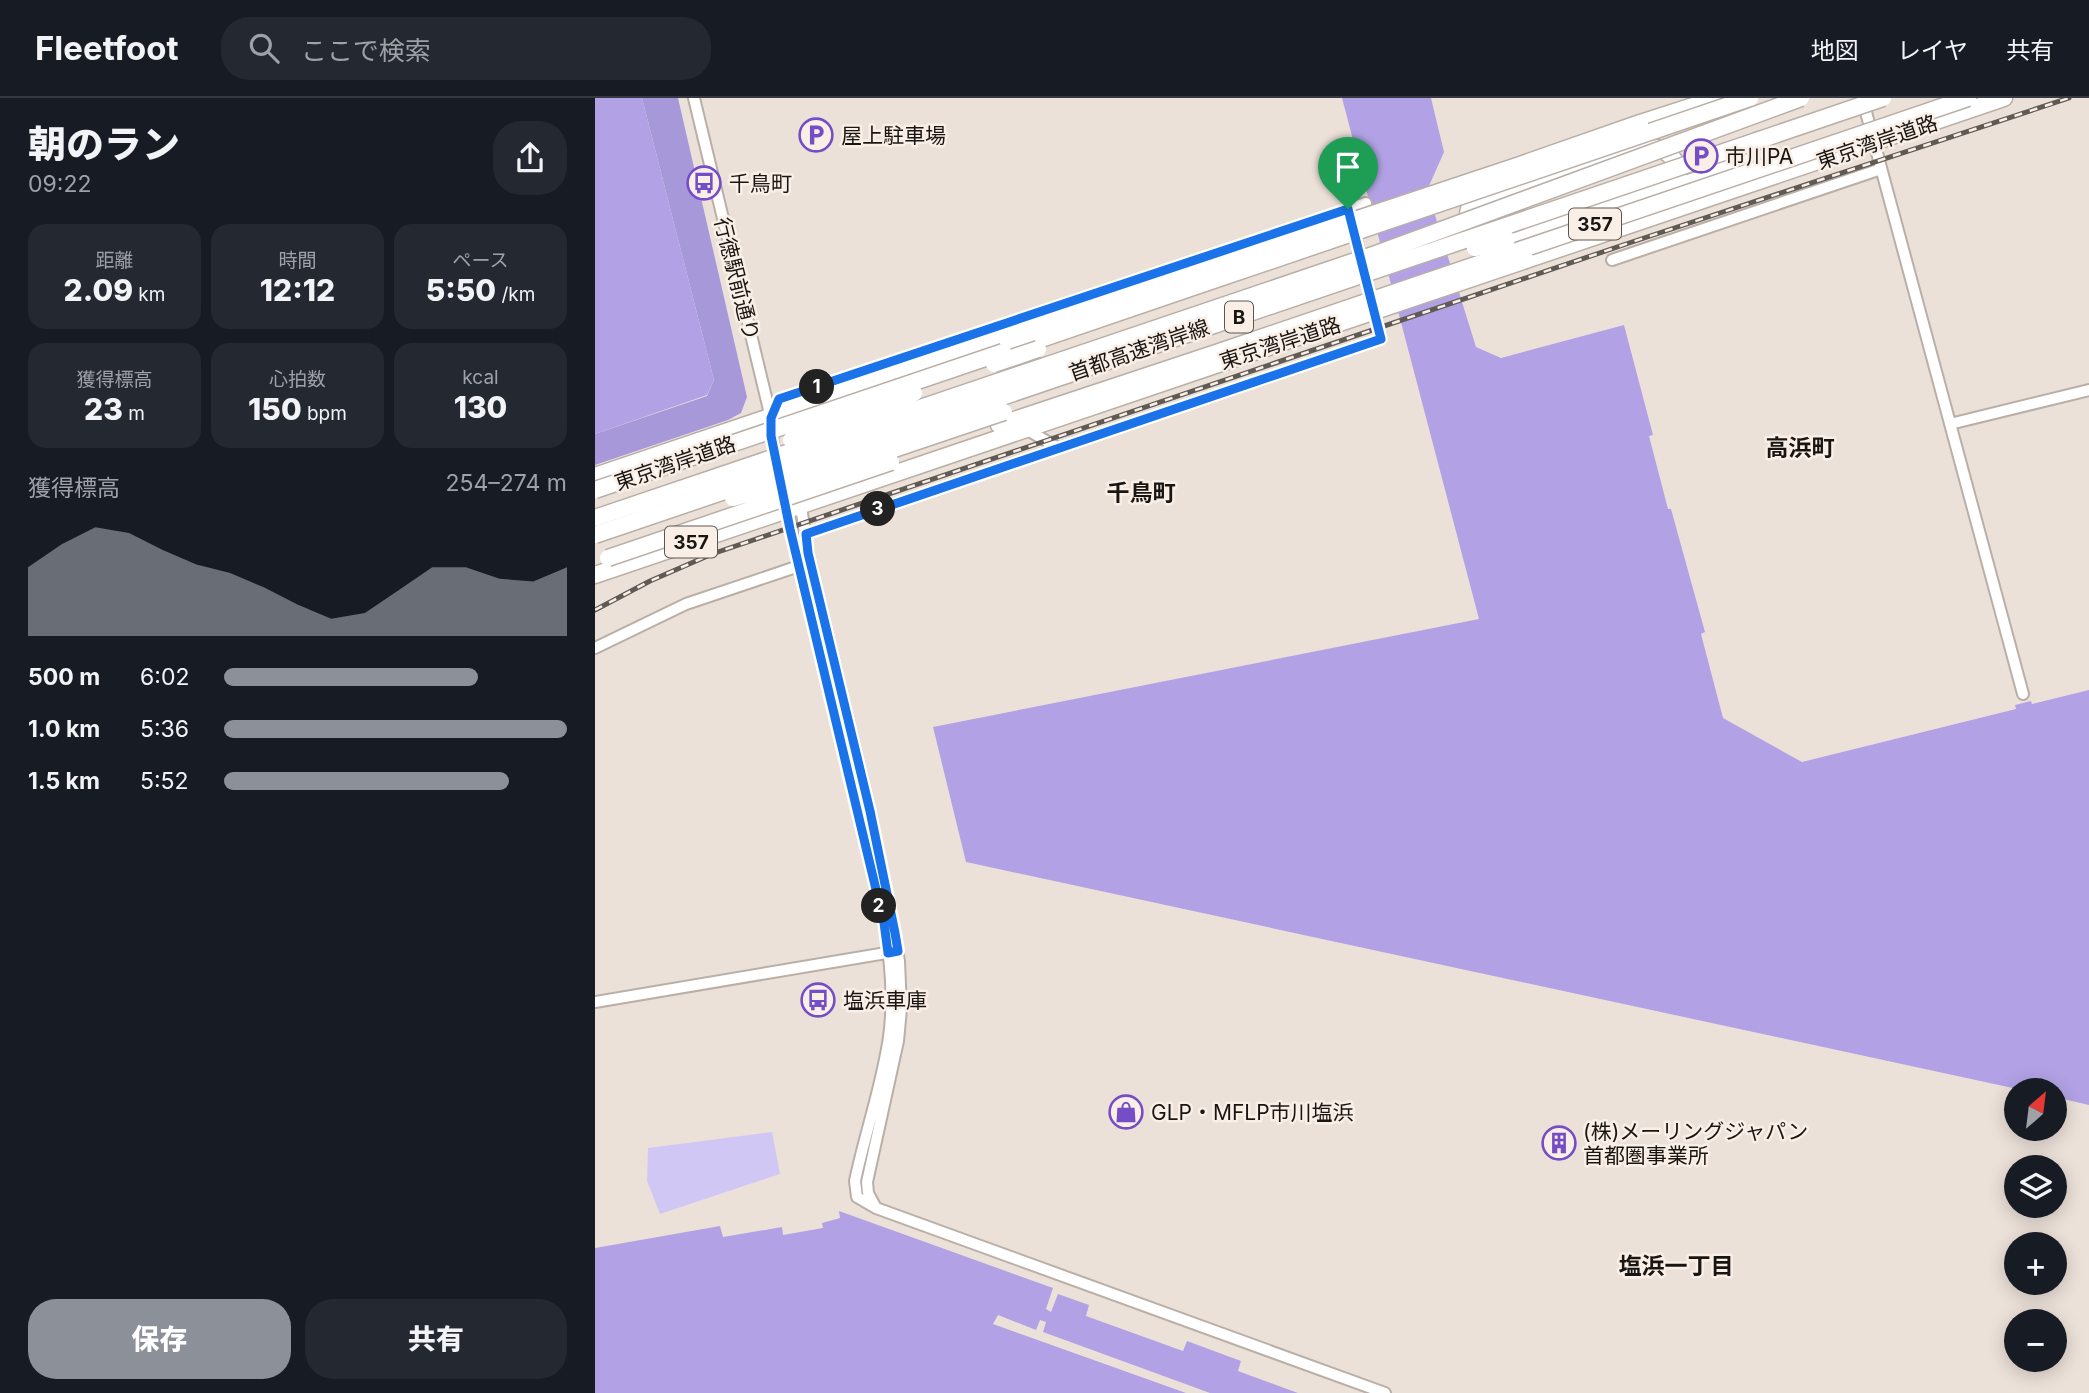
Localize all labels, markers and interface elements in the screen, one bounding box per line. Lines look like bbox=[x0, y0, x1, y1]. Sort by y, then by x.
search box bbox=[221, 17, 711, 80]
text: Fleetfoot bbox=[35, 28, 179, 68]
icon: search bbox=[245, 29, 283, 67]
text: ここで検索 bbox=[301, 35, 431, 66]
text: 地図 bbox=[1811, 36, 1859, 65]
text: レイヤ bbox=[1897, 36, 1968, 65]
text: 共有 bbox=[2006, 36, 2054, 65]
street label: 東京湾岸道路 bbox=[1813, 110, 1941, 174]
parking icon: 屋上駐車場 bbox=[797, 116, 835, 154]
text: 朝のラン bbox=[28, 121, 180, 167]
button: share bbox=[493, 121, 567, 195]
place label: 屋上駐車場 bbox=[841, 123, 946, 148]
pin bbox=[1318, 137, 1378, 209]
parking icon: 市川PA bbox=[1682, 137, 1720, 175]
place label: 市川PA bbox=[1725, 144, 1793, 169]
icon: arrive bbox=[1329, 148, 1367, 186]
bus stop icon: 千鳥町 bbox=[685, 164, 723, 202]
text: 09:22 bbox=[28, 170, 91, 198]
place label: 千鳥町 bbox=[729, 171, 792, 196]
road number: 357 bbox=[1569, 208, 1621, 240]
street label: 行徳駅前通り bbox=[710, 215, 764, 343]
text: 距離 bbox=[95, 249, 134, 272]
text: 時間 bbox=[278, 249, 317, 272]
text: ペース bbox=[452, 249, 509, 272]
text: 2.09 bbox=[64, 272, 133, 308]
text: 12:12 bbox=[260, 272, 335, 308]
text: 5:50 bbox=[426, 272, 496, 308]
text: km bbox=[133, 283, 165, 306]
text: /km bbox=[496, 283, 535, 306]
road number: B bbox=[1225, 302, 1253, 332]
street label: 東京湾岸道路 bbox=[1216, 312, 1344, 374]
street label: 首都高速湾岸線 bbox=[1065, 314, 1213, 386]
text: kcal bbox=[462, 366, 499, 389]
text: 獲得標高 bbox=[76, 368, 153, 391]
text: 心拍数 bbox=[269, 368, 326, 391]
pin: 1 bbox=[799, 370, 835, 404]
text: 1 bbox=[812, 375, 821, 398]
text: 130 bbox=[454, 389, 507, 425]
text: 23 bbox=[84, 391, 123, 427]
text: 150 bbox=[248, 391, 302, 427]
text: m bbox=[123, 402, 145, 425]
text: bpm bbox=[302, 402, 347, 425]
street label: 東京湾岸道路 bbox=[611, 431, 739, 495]
district label: 高浜町 bbox=[1766, 434, 1835, 462]
text: 254–274 m bbox=[445, 469, 567, 497]
text: 獲得標高 bbox=[28, 474, 120, 502]
district label: 千鳥町 bbox=[1107, 479, 1176, 507]
pin: 3 bbox=[861, 492, 895, 526]
text: 3 bbox=[871, 497, 884, 520]
road number: 357 bbox=[665, 526, 717, 558]
text: 500 m bbox=[28, 663, 100, 691]
text: 6:02 bbox=[140, 663, 189, 691]
text: 1.0 km bbox=[28, 715, 100, 743]
text: 5:36 bbox=[140, 715, 189, 743]
text: 1.5 km bbox=[28, 767, 100, 795]
text: 5:52 bbox=[140, 767, 189, 795]
pin: 2 bbox=[861, 888, 897, 924]
text: 2 bbox=[873, 894, 884, 917]
bus stop icon: 塩浜車庫 bbox=[799, 981, 837, 1019]
place label: 塩浜車庫 bbox=[843, 988, 927, 1013]
north arrow bbox=[2004, 1078, 2067, 1141]
map controls bbox=[2004, 1078, 2067, 1372]
shop icon: GLP・MFLP市川塩浜 bbox=[1107, 1093, 1145, 1131]
place label: GLP・MFLP市川塩浜 bbox=[1151, 1100, 1354, 1125]
place label: (株)メーリングジャパン 首都圏事業所 bbox=[1583, 1119, 1808, 1168]
building icon: (株)メーリングジャパン 首都圏事業所 bbox=[1540, 1124, 1578, 1162]
button: layers bbox=[2004, 1155, 2067, 1218]
button: + bbox=[2004, 1232, 2067, 1295]
district label: 塩浜一丁目 bbox=[1619, 1252, 1734, 1280]
button: 保存 bbox=[28, 1299, 291, 1379]
button: 共有 bbox=[305, 1299, 567, 1379]
button: − bbox=[2004, 1309, 2067, 1372]

